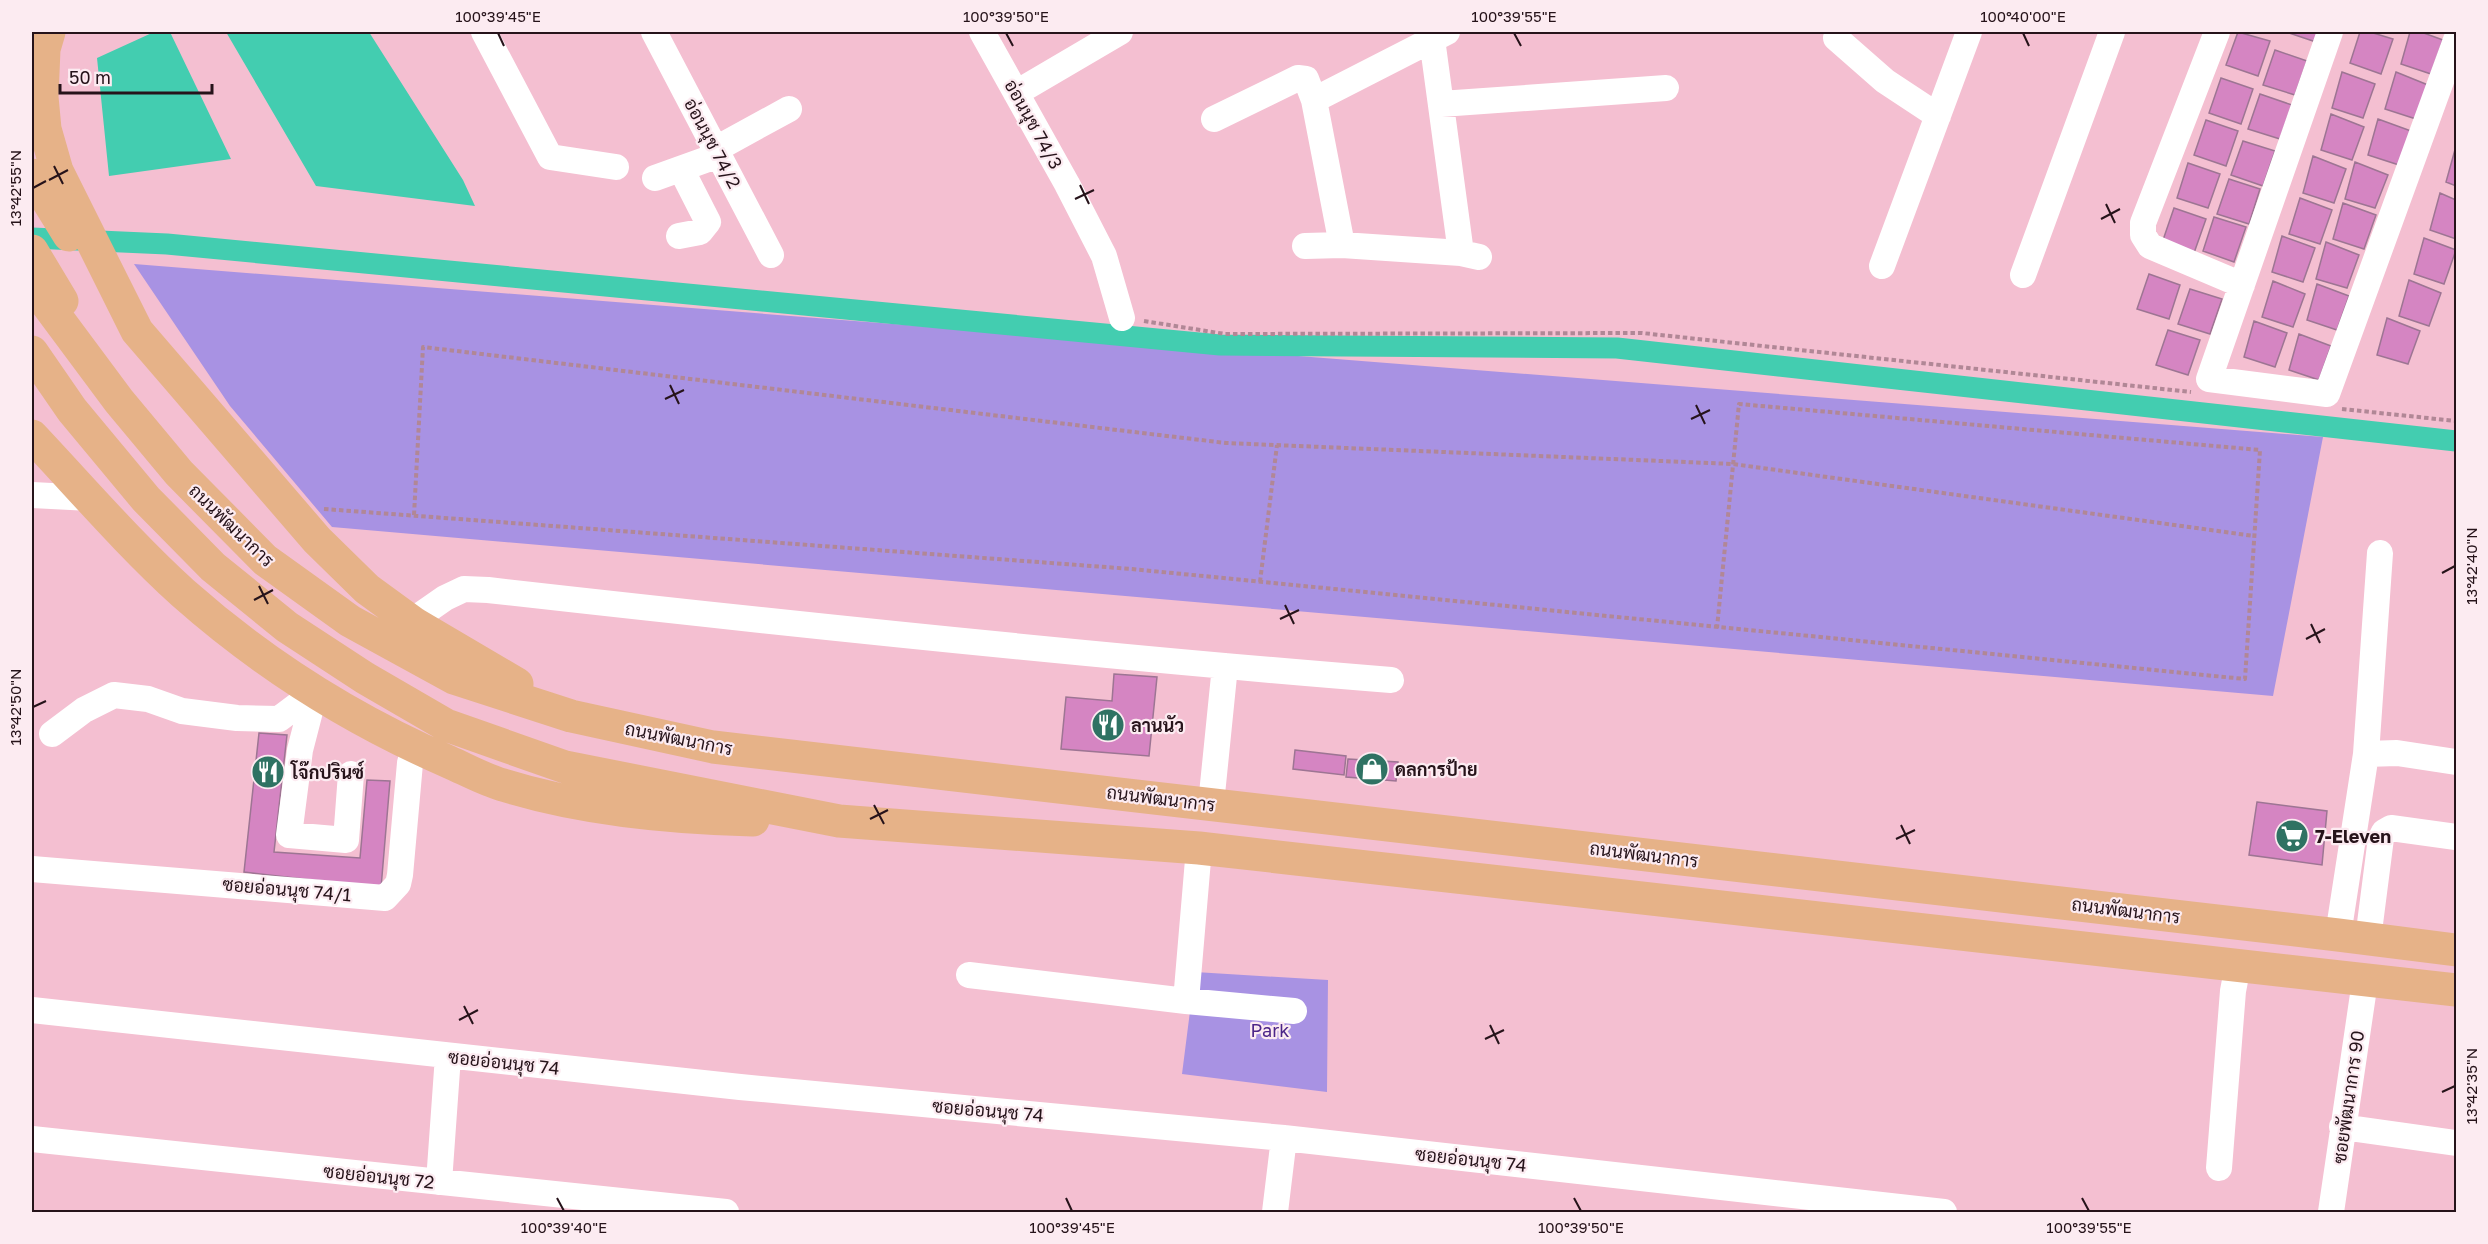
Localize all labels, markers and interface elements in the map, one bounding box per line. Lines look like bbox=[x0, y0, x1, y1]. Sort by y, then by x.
text: 100°39'45"E bbox=[455, 7, 541, 25]
text: 100°39'50"E bbox=[963, 7, 1049, 25]
text: 100°39'55"E bbox=[1471, 7, 1557, 25]
text: 100°40'00"E bbox=[1980, 7, 2066, 25]
scale bar bbox=[60, 57, 212, 95]
text: 50 m bbox=[69, 66, 111, 88]
street label: อ่อนนุช 74/3 bbox=[999, 75, 1068, 174]
street label: อ่อนนุช 74/2 bbox=[678, 94, 746, 193]
text: 13°42'55"N bbox=[6, 150, 24, 226]
street label: ถนนพัฒนาการ bbox=[185, 479, 279, 571]
text: 13°42'40"N bbox=[2462, 527, 2480, 605]
text: 13°42'50"N bbox=[6, 669, 24, 745]
restaurant icon: ลานนัว bbox=[1090, 707, 1126, 743]
place label: ลานนัว bbox=[1131, 714, 1184, 736]
street label: ถนนพัฒนาการ bbox=[623, 717, 735, 759]
shop icon: ดลการป้าย bbox=[1354, 751, 1390, 787]
restaurant icon: โจ๊กปรินซ์ bbox=[250, 754, 286, 790]
place label: ดลการป้าย bbox=[1395, 758, 1478, 780]
place label: โจ๊กปรินซ์ bbox=[290, 760, 365, 783]
street label: ถนนพัฒนาการ bbox=[1105, 780, 1217, 816]
supermarket icon: 7-Eleven bbox=[2274, 818, 2310, 854]
place label: 7-Eleven bbox=[2315, 825, 2391, 847]
street label: ถนนพัฒนาการ bbox=[1588, 836, 1700, 872]
street label: ซอยอ่อนนุช 74/1 bbox=[221, 872, 353, 908]
street label: ถนนพัฒนาการ bbox=[2070, 892, 2182, 928]
park label: Park bbox=[1251, 1019, 1289, 1041]
street label: ซอยพัฒนาการ 90 bbox=[2328, 1029, 2368, 1165]
street label: ซอยอ่อนนุช 74 bbox=[447, 1045, 561, 1081]
text: 13°42'35"N bbox=[2462, 1048, 2480, 1124]
street label: ซอยอ่อนนุช 74 bbox=[931, 1094, 1045, 1128]
street label: ซอยอ่อนนุช 74 bbox=[1414, 1142, 1528, 1178]
street label: ซอยอ่อนนุช 72 bbox=[322, 1159, 436, 1195]
text: 100°39'40"E bbox=[521, 1218, 607, 1236]
text: 100°39'45"E bbox=[1029, 1218, 1115, 1236]
text: 100°39'50"E bbox=[1538, 1218, 1624, 1236]
text: 100°39'55"E bbox=[2046, 1218, 2132, 1236]

